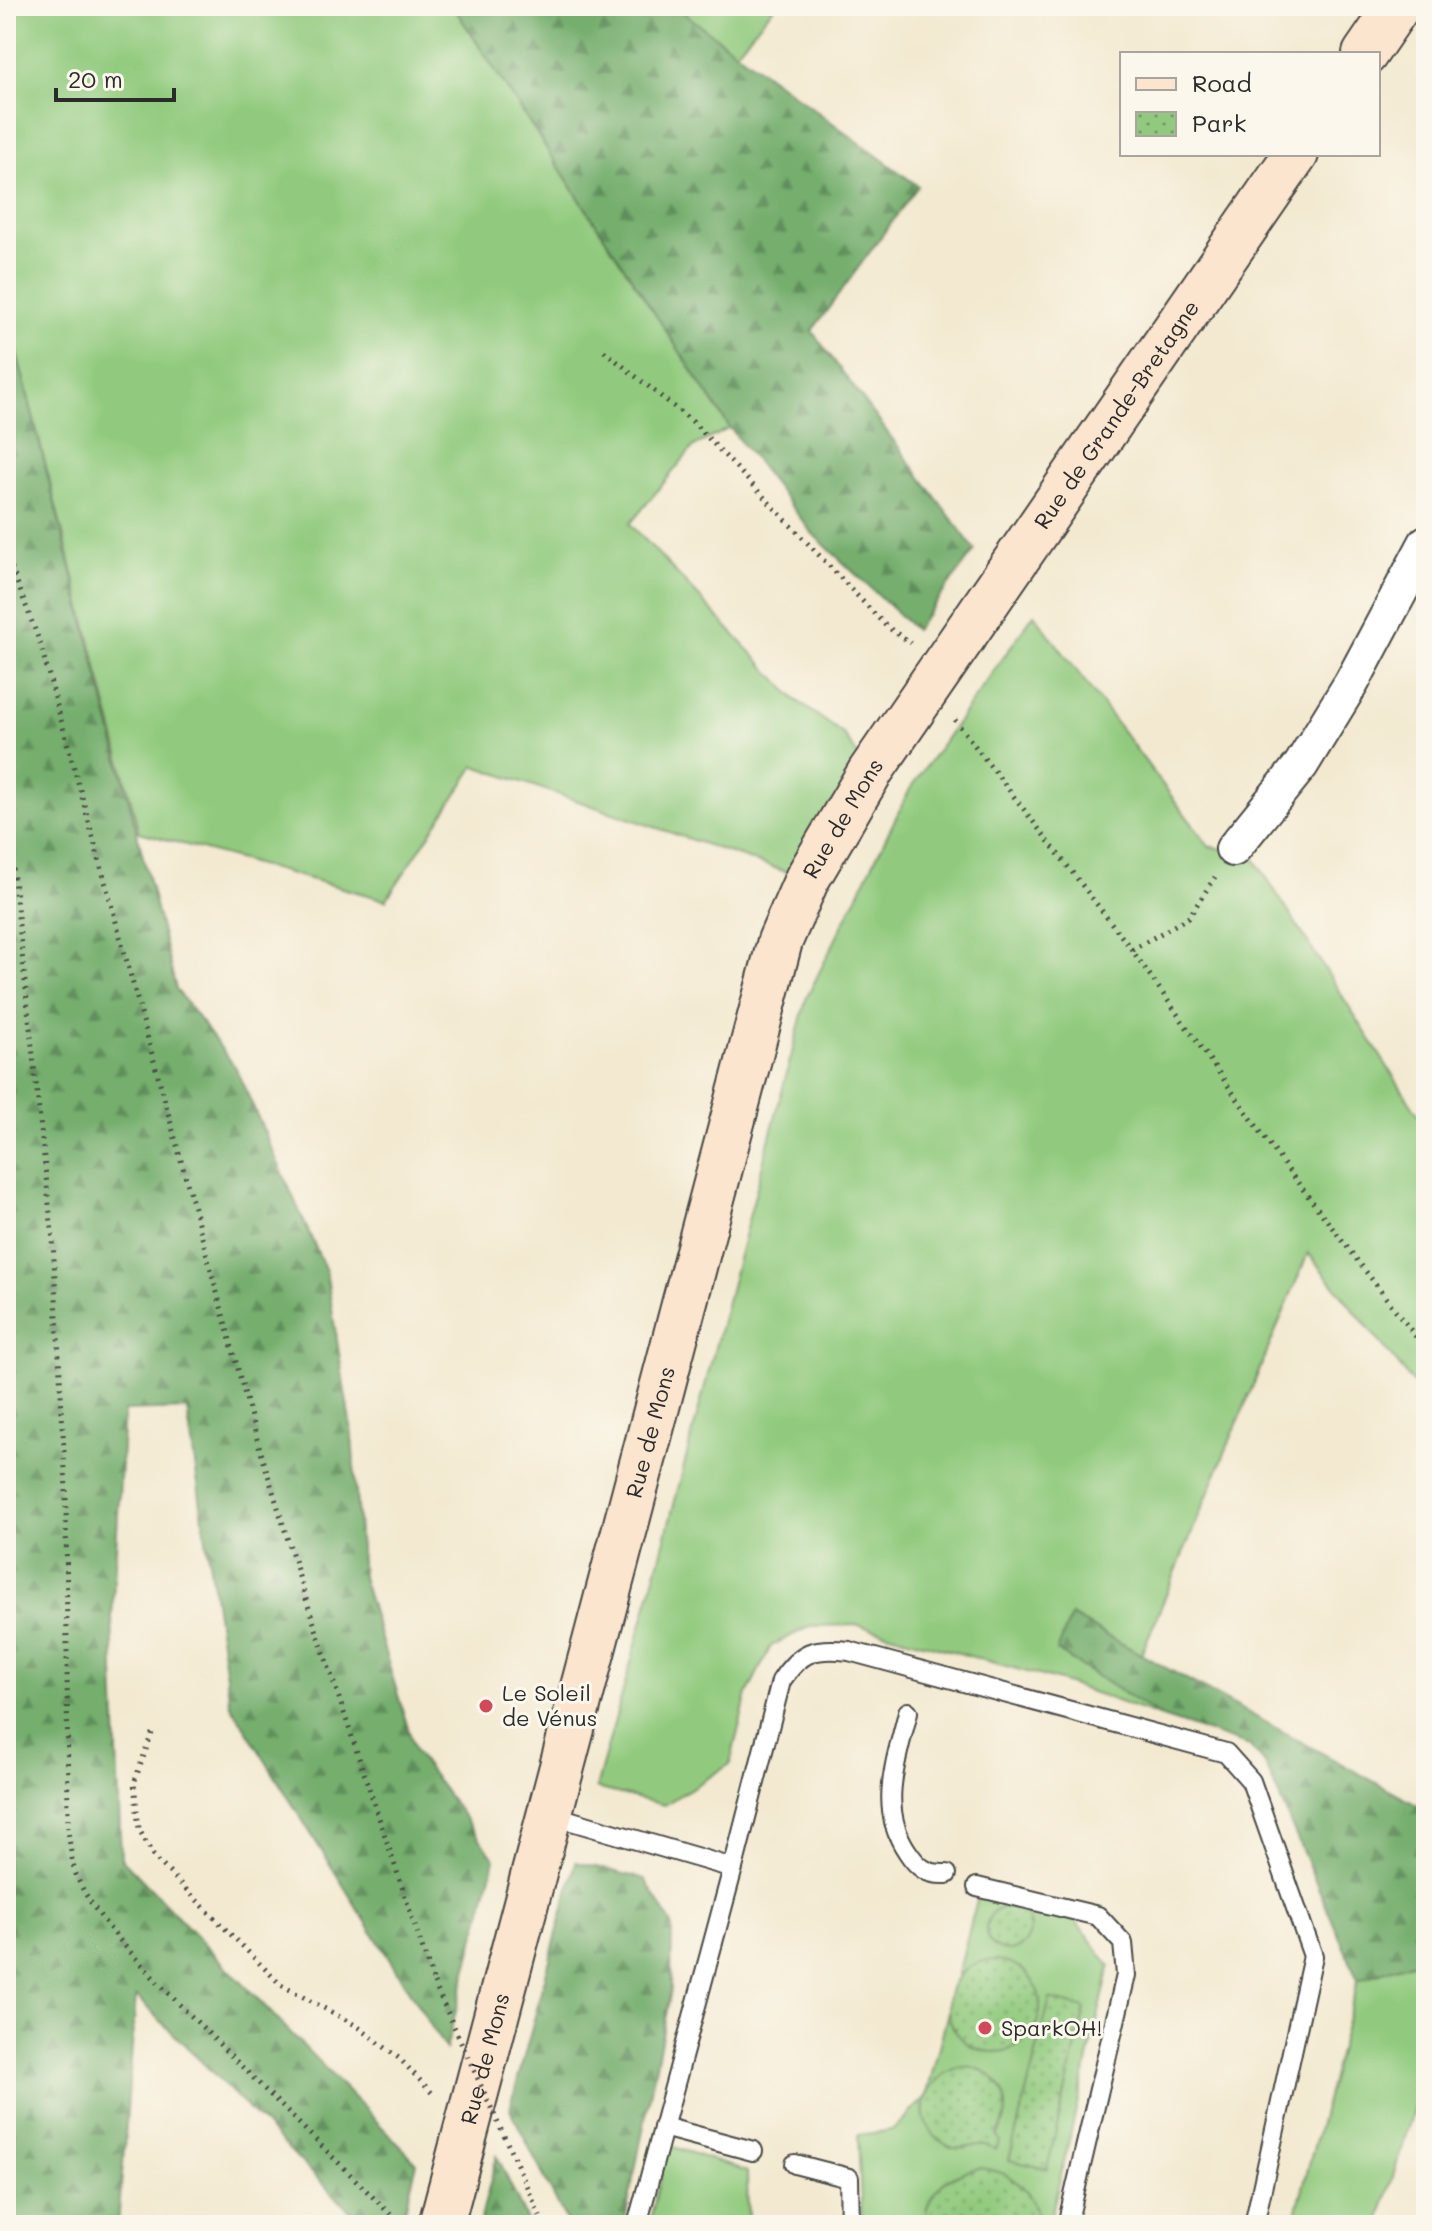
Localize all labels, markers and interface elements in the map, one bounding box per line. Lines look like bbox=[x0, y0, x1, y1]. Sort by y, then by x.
scale bar bbox=[56, 52, 174, 102]
legend bbox=[1120, 52, 1380, 156]
text: 20 m bbox=[68, 63, 123, 94]
text: Road bbox=[1192, 67, 1252, 98]
text: Park bbox=[1192, 107, 1246, 138]
street label: Rue de Grande-Bretagne bbox=[1027, 294, 1205, 534]
street label: Rue de Mons bbox=[796, 752, 889, 884]
street label: Rue de Mons bbox=[619, 1363, 681, 1501]
place label: Le Soleil de Vénus bbox=[502, 1678, 598, 1732]
marker: Le Soleil de Vénus bbox=[477, 1697, 495, 1715]
street label: Rue de Mons bbox=[453, 1990, 516, 2128]
place label: SparkOH! bbox=[1001, 2013, 1102, 2042]
marker: SparkOH! bbox=[976, 2019, 994, 2037]

